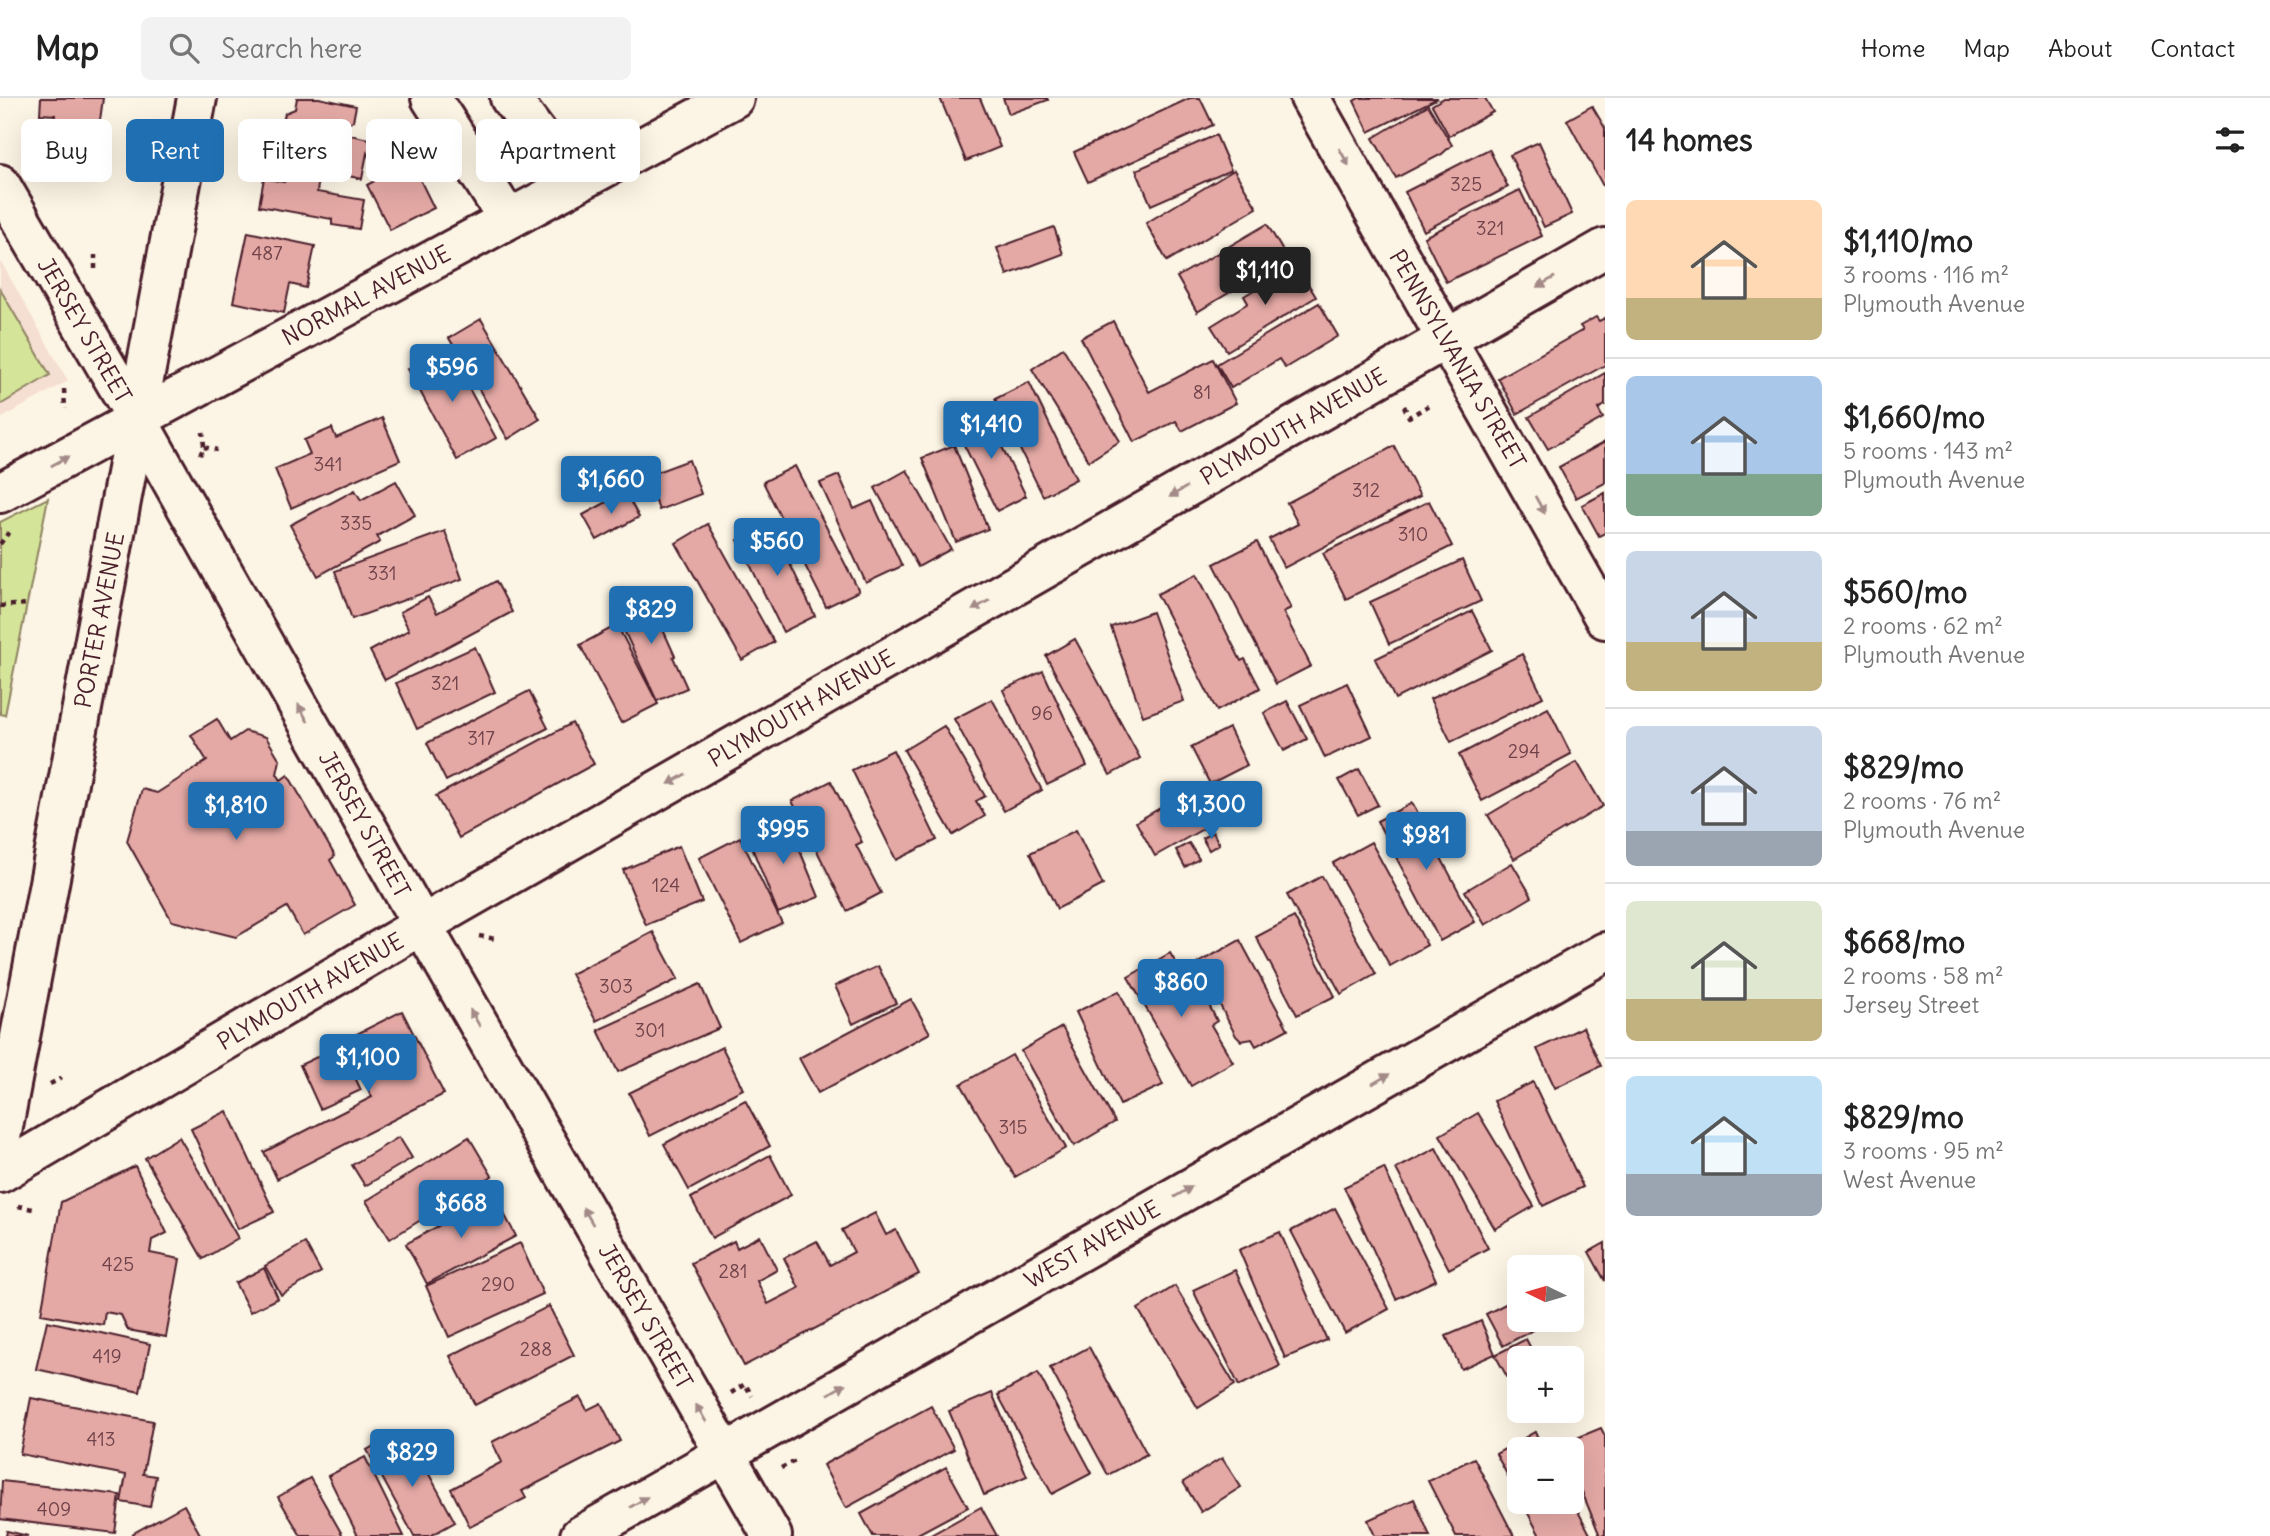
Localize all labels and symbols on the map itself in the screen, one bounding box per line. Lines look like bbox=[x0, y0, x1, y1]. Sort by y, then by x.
one-way arrow bbox=[1338, 148, 1350, 167]
house number: 325 bbox=[1450, 172, 1482, 196]
house number: 321 bbox=[1476, 216, 1504, 240]
street label: NORMAL AVENUE bbox=[277, 238, 455, 352]
house number: 487 bbox=[251, 241, 283, 265]
street label: PENNSYLVANIA STREET bbox=[1383, 244, 1533, 474]
pin: $1,110 bbox=[1208, 248, 1322, 307]
street label: JERSEY STREET bbox=[32, 252, 138, 408]
one-way arrow bbox=[1536, 276, 1555, 288]
pin: $596 bbox=[411, 344, 493, 404]
street label: PLYMOUTH AVENUE bbox=[1195, 361, 1391, 491]
house number: 81 bbox=[1193, 380, 1211, 404]
pin: $1,410 bbox=[934, 402, 1048, 461]
house number: 341 bbox=[313, 452, 343, 476]
one-way arrow bbox=[50, 455, 70, 467]
pin: $1,660 bbox=[554, 456, 668, 516]
house number: 312 bbox=[1352, 478, 1380, 502]
one-way arrow bbox=[1168, 486, 1188, 498]
one-way arrow bbox=[1534, 495, 1546, 514]
house number: 335 bbox=[340, 511, 372, 535]
pin: $560 bbox=[736, 518, 818, 578]
house number: 310 bbox=[1398, 522, 1428, 546]
street label: PORTER AVENUE bbox=[68, 530, 130, 710]
house number: 331 bbox=[368, 561, 396, 585]
pin: $829 bbox=[610, 587, 692, 646]
one-way arrow bbox=[971, 599, 990, 611]
street label: PLYMOUTH AVENUE bbox=[703, 643, 899, 773]
house number: 321 bbox=[431, 671, 459, 695]
house number: 96 bbox=[1031, 701, 1053, 725]
one-way arrow bbox=[297, 704, 309, 723]
house number: 317 bbox=[467, 726, 495, 750]
house number: 294 bbox=[1508, 739, 1540, 763]
street label: JERSEY STREET bbox=[313, 746, 417, 902]
one-way arrow bbox=[667, 773, 687, 785]
pin: $1,810 bbox=[179, 782, 293, 842]
pin: $1,300 bbox=[1154, 782, 1268, 841]
pin: $995 bbox=[742, 806, 824, 866]
pin: $981 bbox=[1385, 812, 1467, 872]
house number: 124 bbox=[652, 873, 680, 897]
street label: PLYMOUTH AVENUE bbox=[212, 926, 408, 1056]
pin: $860 bbox=[1140, 960, 1222, 1019]
house number: 303 bbox=[599, 974, 633, 998]
one-way arrow bbox=[469, 1008, 481, 1028]
house number: 301 bbox=[635, 1018, 665, 1042]
pin: $1,100 bbox=[311, 1034, 425, 1094]
one-way arrow bbox=[1372, 1073, 1391, 1085]
house number: 315 bbox=[998, 1115, 1028, 1139]
pin: $668 bbox=[420, 1180, 502, 1240]
one-way arrow bbox=[1174, 1186, 1193, 1198]
street label: WEST AVENUE bbox=[1019, 1194, 1165, 1294]
one-way arrow bbox=[582, 1206, 594, 1225]
street label: JERSEY STREET bbox=[593, 1238, 699, 1394]
house number: 425 bbox=[102, 1252, 134, 1276]
north arrow bbox=[1507, 1255, 1584, 1332]
house number: 281 bbox=[719, 1259, 747, 1283]
house number: 290 bbox=[481, 1272, 515, 1296]
house number: 288 bbox=[520, 1337, 552, 1361]
house number: 419 bbox=[92, 1344, 122, 1368]
one-way arrow bbox=[827, 1383, 846, 1395]
one-way arrow bbox=[695, 1403, 707, 1423]
house number: 413 bbox=[86, 1427, 116, 1451]
pin: $829 bbox=[371, 1430, 453, 1489]
one-way arrow bbox=[630, 1496, 649, 1508]
house number: 409 bbox=[37, 1497, 71, 1521]

